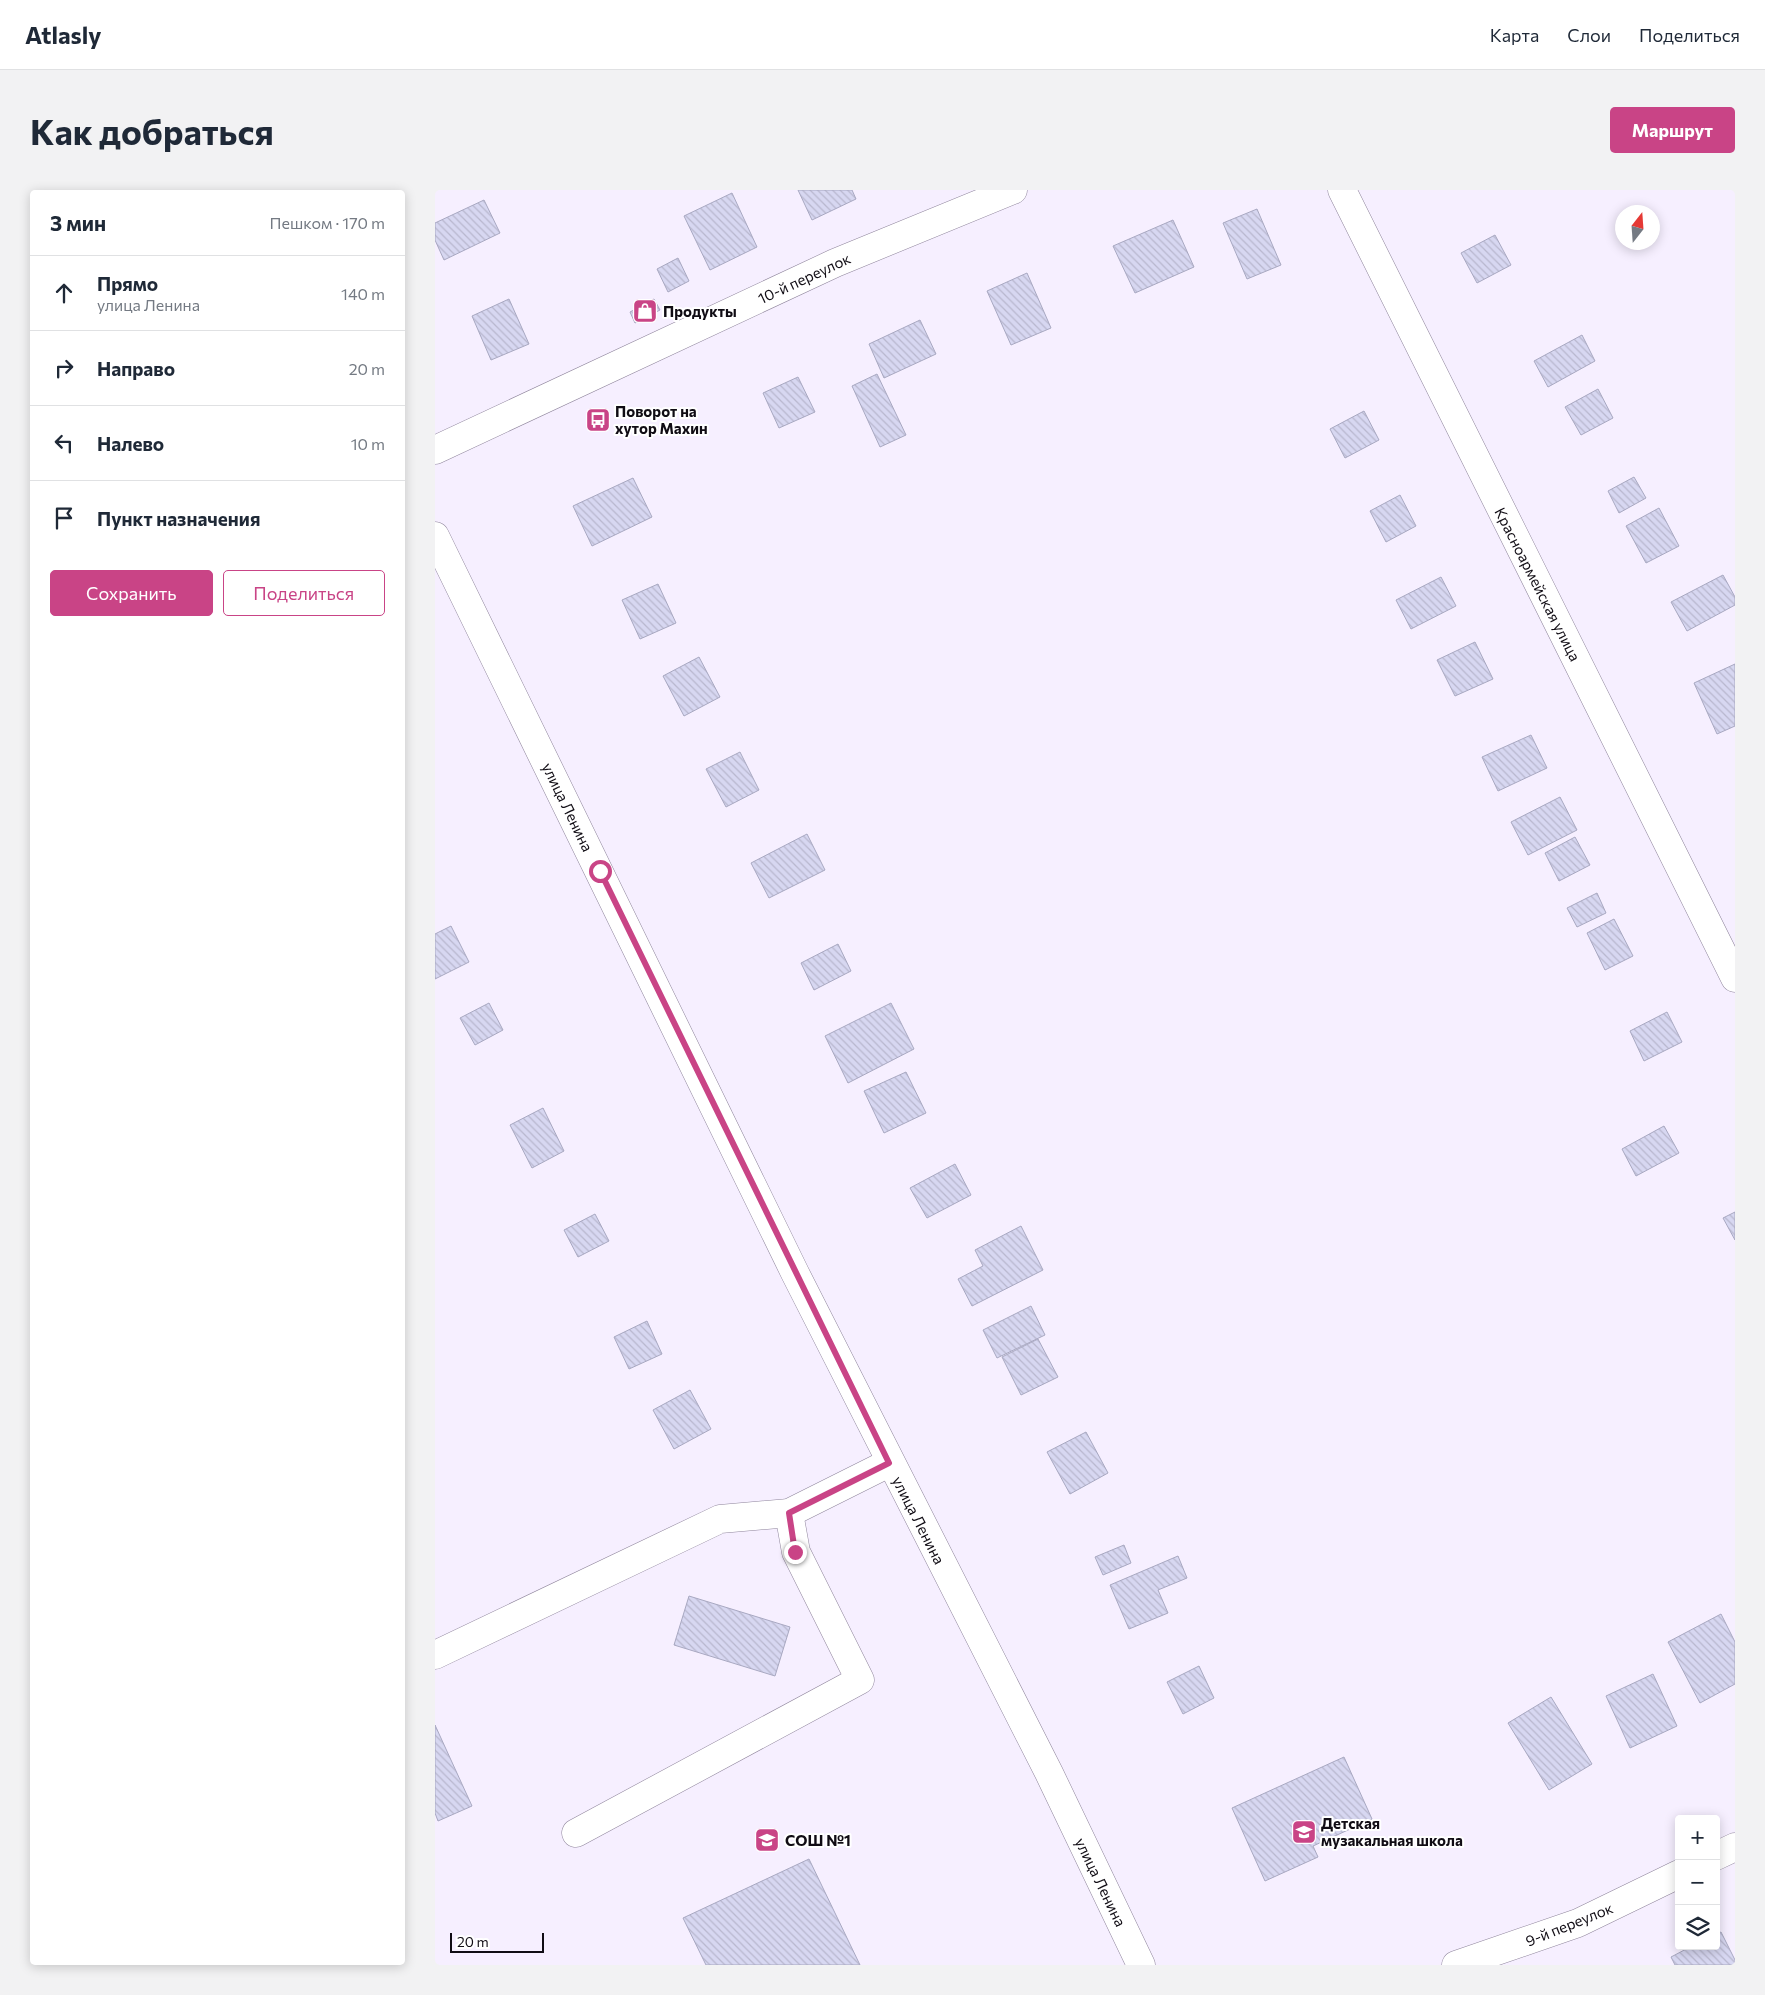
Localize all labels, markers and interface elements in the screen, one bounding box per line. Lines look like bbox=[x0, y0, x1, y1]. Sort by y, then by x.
text: Atlasly bbox=[25, 20, 102, 49]
text: Карта bbox=[1490, 24, 1539, 46]
text: Слои bbox=[1567, 24, 1611, 46]
text: Поделиться bbox=[1639, 24, 1740, 46]
button: Маршрут bbox=[1610, 107, 1735, 153]
text: Как добраться bbox=[30, 109, 274, 152]
north arrow bbox=[1615, 205, 1660, 250]
text: 3 мин bbox=[50, 210, 106, 235]
text: Пешком · 170 m bbox=[270, 213, 385, 232]
street label: 10-й переулок bbox=[755, 249, 853, 307]
text: Прямо bbox=[97, 272, 158, 295]
icon: ahead bbox=[50, 279, 78, 307]
text: 140 m bbox=[341, 284, 385, 303]
text: улица Ленина bbox=[97, 295, 200, 314]
shop icon: Продукты bbox=[632, 298, 658, 324]
place label: Продукты bbox=[663, 302, 737, 320]
icon: right bbox=[50, 354, 78, 382]
text: Направо bbox=[97, 357, 175, 380]
text: 20 m bbox=[349, 359, 385, 378]
place label: Поворот на хутор Махин bbox=[615, 402, 708, 437]
bus stop icon: Поворот на хутор Махин bbox=[585, 407, 611, 433]
icon: left bbox=[50, 429, 78, 457]
text: Налево bbox=[97, 432, 164, 455]
text: 10 m bbox=[351, 434, 385, 453]
icon: arrive bbox=[50, 504, 78, 532]
street label: Красноармейская улица bbox=[1491, 504, 1585, 664]
text: Пункт назначения bbox=[97, 507, 260, 530]
button: Сохранить bbox=[50, 570, 213, 616]
button: Поделиться bbox=[223, 570, 385, 616]
street label: улица Ленина bbox=[539, 760, 597, 854]
route start bbox=[589, 860, 612, 883]
street label: улица Ленина bbox=[889, 1473, 949, 1567]
route end bbox=[784, 1541, 807, 1564]
place label: Детская музакальная школа bbox=[1321, 1814, 1463, 1849]
map controls bbox=[1675, 1815, 1720, 1950]
button: + bbox=[1675, 1815, 1720, 1860]
school or university icon: Детская музакальная школа bbox=[1291, 1819, 1317, 1845]
school or university icon: СОШ №1 bbox=[754, 1827, 780, 1853]
place label: СОШ №1 bbox=[785, 1831, 851, 1849]
street label: улица Ленина bbox=[1072, 1835, 1130, 1929]
button: − bbox=[1675, 1860, 1720, 1905]
street label: 9-й переулок bbox=[1523, 1898, 1615, 1950]
button: layers bbox=[1675, 1905, 1720, 1950]
scale bar bbox=[450, 1930, 544, 1953]
text: 20 m bbox=[457, 1933, 489, 1950]

